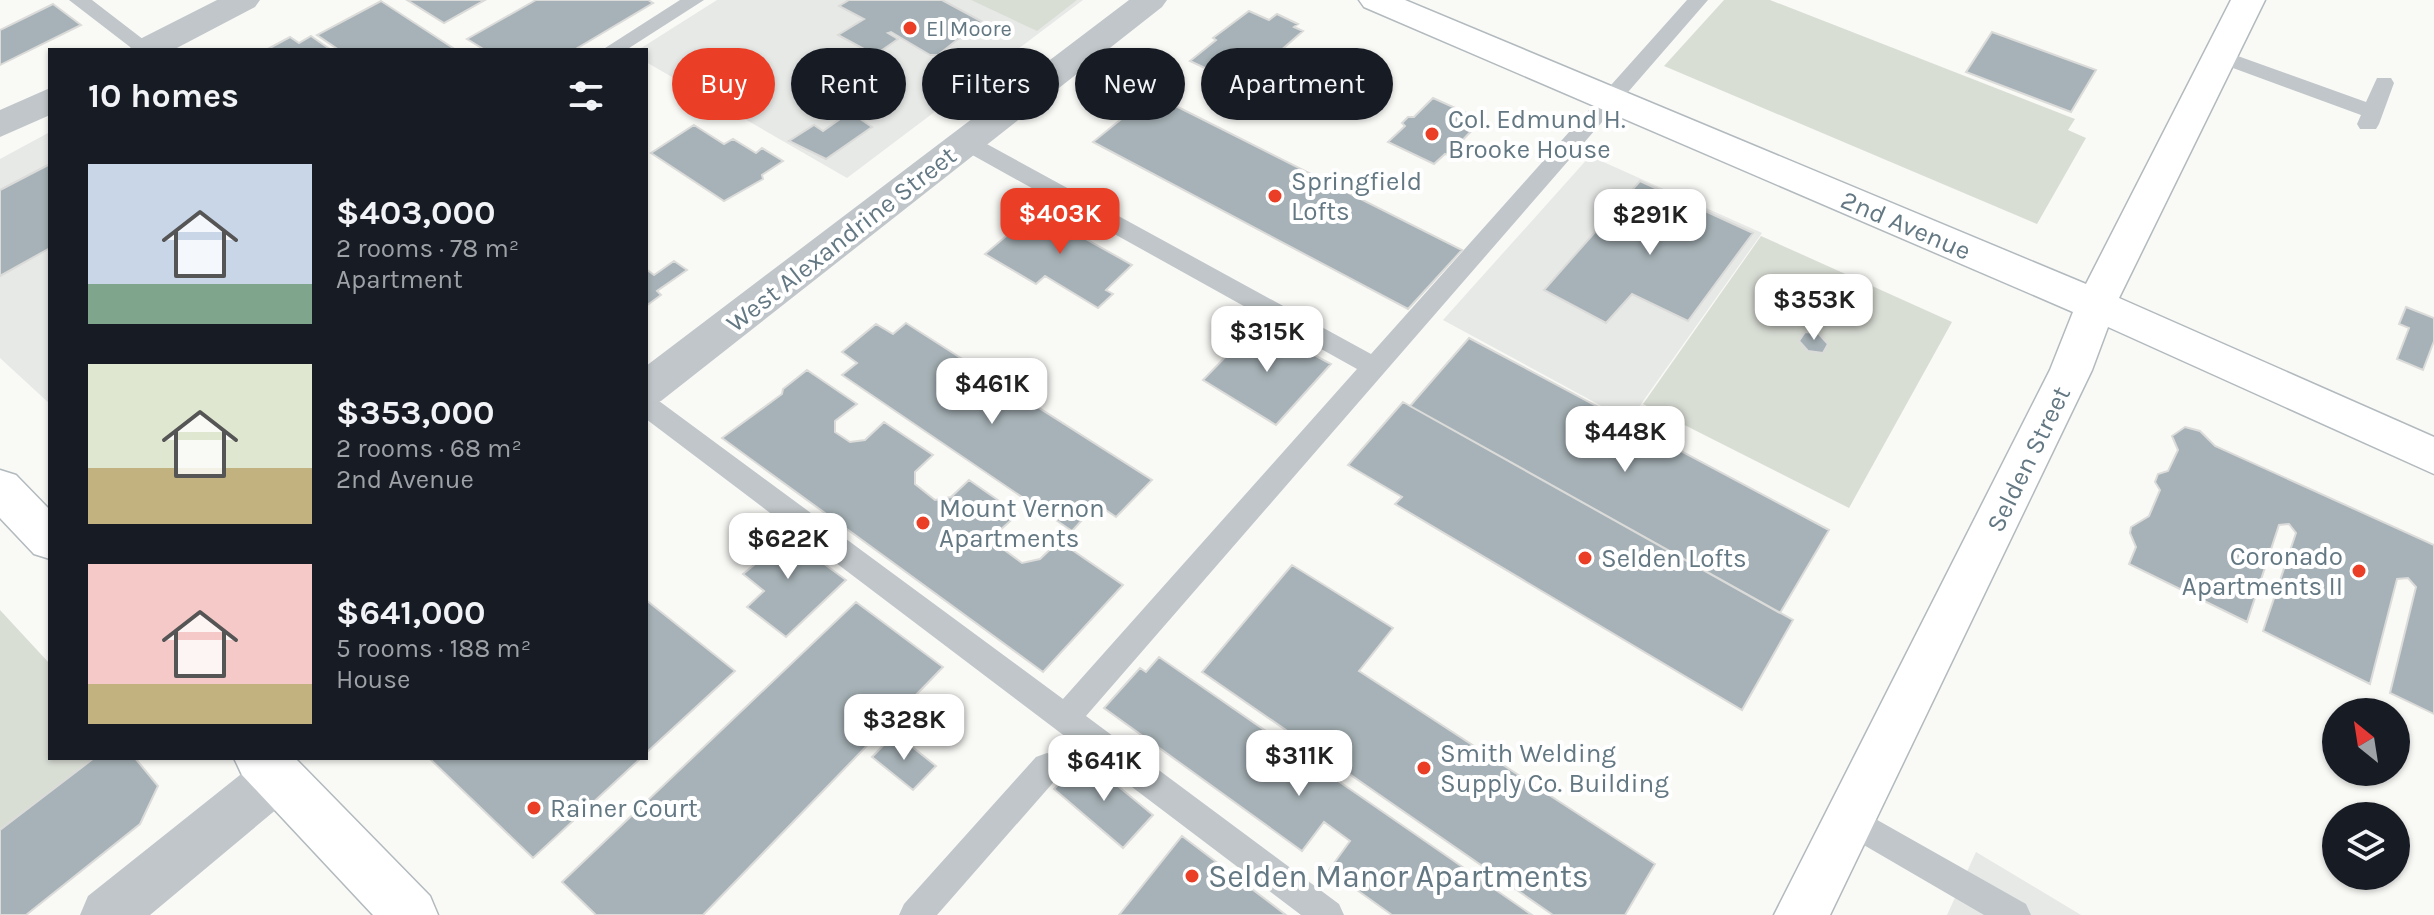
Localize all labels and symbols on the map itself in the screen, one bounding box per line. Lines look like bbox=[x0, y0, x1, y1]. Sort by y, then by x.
place label: El Moore bbox=[926, 16, 1012, 42]
marker: El Moore bbox=[901, 19, 919, 37]
place label: Col. Edmund H. Brooke House bbox=[1448, 104, 1626, 165]
marker: Col. Edmund H. Brooke House bbox=[1423, 125, 1441, 143]
street label: West Alexandrine Street bbox=[720, 140, 963, 339]
place label: Springfield Lofts bbox=[1291, 166, 1422, 227]
street label: 2nd Avenue bbox=[1836, 184, 1975, 267]
marker: Springfield Lofts bbox=[1266, 187, 1284, 205]
pin: $403K bbox=[1004, 188, 1116, 256]
pin: $291K bbox=[1594, 189, 1706, 257]
pin: $353K bbox=[1758, 274, 1870, 342]
pin: $315K bbox=[1211, 306, 1323, 374]
pin: $461K bbox=[936, 358, 1048, 426]
street label: Selden Street bbox=[1980, 381, 2077, 537]
pin: $448K bbox=[1569, 406, 1681, 474]
place label: Mount Vernon Apartments bbox=[939, 493, 1105, 554]
pin: $622K bbox=[732, 513, 844, 581]
marker: Mount Vernon Apartments bbox=[914, 514, 932, 532]
place label: Coronado Apartments II bbox=[2182, 541, 2343, 602]
place label: Selden Lofts bbox=[1601, 543, 1747, 574]
marker: Selden Lofts bbox=[1576, 549, 1594, 567]
marker: Coronado Apartments II bbox=[2350, 562, 2368, 580]
pin: $328K bbox=[848, 694, 960, 762]
north arrow bbox=[2322, 698, 2410, 786]
pin: $311K bbox=[1243, 730, 1355, 798]
pin: $641K bbox=[1048, 735, 1160, 803]
place label: Smith Welding Supply Co. Building bbox=[1440, 738, 1669, 799]
marker: Smith Welding Supply Co. Building bbox=[1415, 759, 1433, 777]
place label: Rainer Court bbox=[550, 793, 698, 824]
marker: Rainer Court bbox=[525, 799, 543, 817]
place label: Selden Manor Apartments bbox=[1208, 858, 1589, 895]
marker: Selden Manor Apartments bbox=[1183, 867, 1201, 885]

